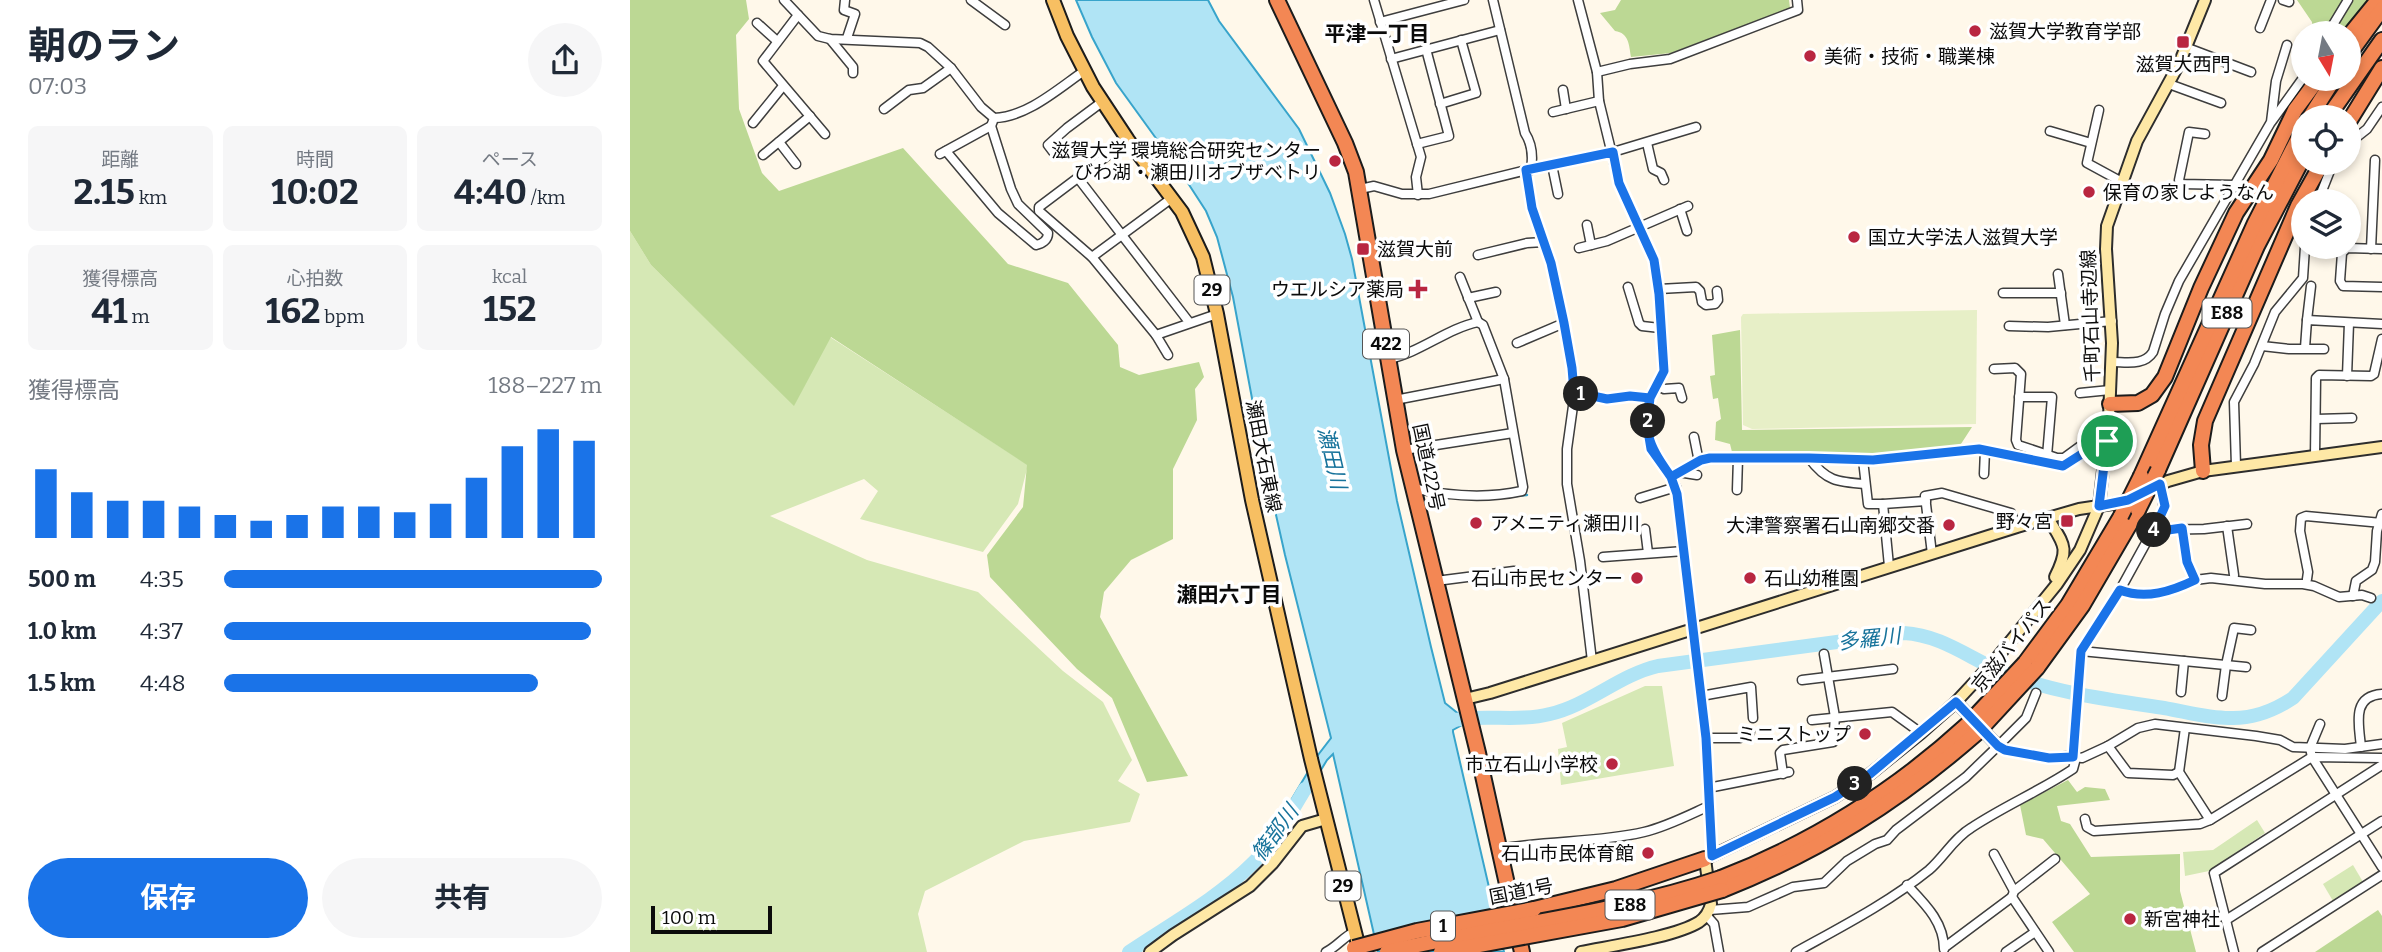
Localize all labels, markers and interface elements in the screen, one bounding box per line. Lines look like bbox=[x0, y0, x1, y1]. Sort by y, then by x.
place label: 滋賀大学教育学部 bbox=[1989, 20, 2141, 43]
district label: 平津一丁目 bbox=[1325, 21, 1430, 47]
north arrow bbox=[2291, 21, 2361, 91]
map controls bbox=[2291, 21, 2361, 259]
text: 朝のラン bbox=[28, 23, 180, 69]
button: share bbox=[528, 23, 602, 97]
marker: 滋賀大学教育学部 bbox=[1967, 23, 1983, 39]
marker: 滋賀大西門 bbox=[2175, 34, 2191, 50]
place label: 美術・技術・職業棟 bbox=[1824, 45, 1995, 68]
marker: 美術・技術・職業棟 bbox=[1802, 48, 1818, 64]
place label: 滋賀大西門 bbox=[2135, 53, 2231, 76]
text: 07:03 bbox=[28, 72, 87, 100]
button: locate bbox=[2291, 105, 2361, 175]
place label: 滋賀大学 環境総合研究センター びわ湖・瀬田川オブザベトリ bbox=[1051, 139, 1321, 184]
text: 距離 bbox=[101, 148, 139, 171]
text: 時間 bbox=[296, 148, 334, 171]
text: ペース bbox=[482, 148, 538, 171]
marker: 滋賀大学 環境総合研究センター びわ湖・瀬田川オブザベトリ bbox=[1327, 153, 1343, 169]
text: 2.15 bbox=[73, 171, 135, 213]
text: 10:02 bbox=[271, 171, 359, 213]
text: 4:40 bbox=[454, 171, 527, 213]
place label: 保育の家しようなん bbox=[2103, 181, 2274, 204]
marker: 保育の家しようなん bbox=[2081, 184, 2097, 200]
text: km bbox=[135, 186, 167, 209]
text: /km bbox=[527, 186, 565, 209]
button: layers bbox=[2291, 189, 2361, 259]
place label: 国立大学法人滋賀大学 bbox=[1868, 226, 2058, 249]
marker: 国立大学法人滋賀大学 bbox=[1846, 229, 1862, 245]
place label: 滋賀大前 bbox=[1377, 238, 1453, 261]
marker: 滋賀大前 bbox=[1355, 241, 1371, 257]
street label: 千町石山寺辺線 bbox=[2077, 249, 2104, 383]
text: kcal bbox=[492, 265, 527, 288]
text: 獲得標高 bbox=[82, 267, 158, 290]
text: 心拍数 bbox=[286, 267, 344, 290]
road number: 29 bbox=[1194, 276, 1230, 304]
place label: ウエルシア薬局 bbox=[1271, 278, 1404, 301]
marker: ウエルシア薬局 bbox=[1410, 281, 1426, 297]
text: 152 bbox=[483, 288, 536, 330]
text: 41 bbox=[91, 290, 128, 332]
text: 162 bbox=[265, 290, 320, 332]
road number: E88 bbox=[2202, 298, 2252, 328]
text: m bbox=[128, 305, 150, 328]
text: bpm bbox=[320, 305, 365, 328]
road number: 422 bbox=[1363, 330, 1409, 358]
text: 188–227 m bbox=[488, 371, 602, 399]
text: 獲得標高 bbox=[28, 376, 120, 404]
pin: 1 bbox=[1564, 376, 1598, 412]
text: 1 bbox=[1576, 382, 1585, 405]
street label: 瀬田大石東線 bbox=[1241, 398, 1286, 514]
pin: 2 bbox=[1630, 404, 1666, 438]
text: 2 bbox=[1642, 409, 1653, 432]
pin bbox=[2077, 411, 2137, 471]
street label: 国道422号 bbox=[1408, 421, 1449, 513]
icon: arrive bbox=[2088, 422, 2126, 460]
water label: 瀬田川 bbox=[1312, 424, 1352, 494]
place label: 野々宮 bbox=[1996, 510, 2053, 533]
place label: アメニティ瀬田川 bbox=[1490, 512, 1640, 535]
pin: 4 bbox=[2136, 512, 2172, 548]
marker: 野々宮 bbox=[2059, 513, 2075, 529]
place label: 大津警察署石山南郷交番 bbox=[1726, 514, 1935, 537]
marker: アメニティ瀬田川 bbox=[1468, 515, 1484, 531]
marker: 大津警察署石山南郷交番 bbox=[1941, 517, 1957, 533]
text: 4 bbox=[2148, 518, 2159, 541]
text: 500 m bbox=[28, 565, 96, 593]
text: 4:35 bbox=[140, 565, 184, 593]
place label: 石山市民センター bbox=[1471, 567, 1623, 590]
place label: 石山幼稚園 bbox=[1764, 567, 1859, 590]
marker: 石山市民センター bbox=[1629, 570, 1645, 586]
marker: 石山幼稚園 bbox=[1742, 570, 1758, 586]
district label: 瀬田六丁目 bbox=[1177, 582, 1282, 608]
street label: 京滋バイパス bbox=[1967, 594, 2056, 697]
text: 1.0 km bbox=[28, 617, 97, 645]
text: 4:37 bbox=[140, 617, 183, 645]
water label: 多羅川 bbox=[1836, 623, 1904, 655]
text: 1.5 km bbox=[28, 669, 95, 697]
text: 4:48 bbox=[140, 669, 186, 697]
place label: ミニストップ bbox=[1737, 723, 1851, 746]
marker: ミニストップ bbox=[1857, 726, 1873, 742]
place label: 市立石山小学校 bbox=[1465, 753, 1598, 776]
marker: 市立石山小学校 bbox=[1604, 756, 1620, 772]
pin: 3 bbox=[1838, 766, 1872, 802]
text: 3 bbox=[1849, 772, 1860, 795]
water label: 篠部川 bbox=[1246, 798, 1305, 866]
place label: 石山市民体育館 bbox=[1501, 842, 1634, 865]
marker: 石山市民体育館 bbox=[1640, 845, 1656, 861]
button: 保存 bbox=[28, 858, 308, 938]
button: 共有 bbox=[322, 858, 602, 938]
road number: 29 bbox=[1326, 872, 1360, 900]
street label: 国道1号 bbox=[1487, 874, 1555, 909]
road number: E88 bbox=[1606, 890, 1654, 920]
scale bar bbox=[651, 903, 772, 935]
text: 100 m bbox=[662, 906, 716, 929]
place label: 新宮神社 bbox=[2144, 908, 2220, 931]
road number: 1 bbox=[1431, 911, 1455, 940]
marker: 新宮神社 bbox=[2122, 911, 2138, 927]

